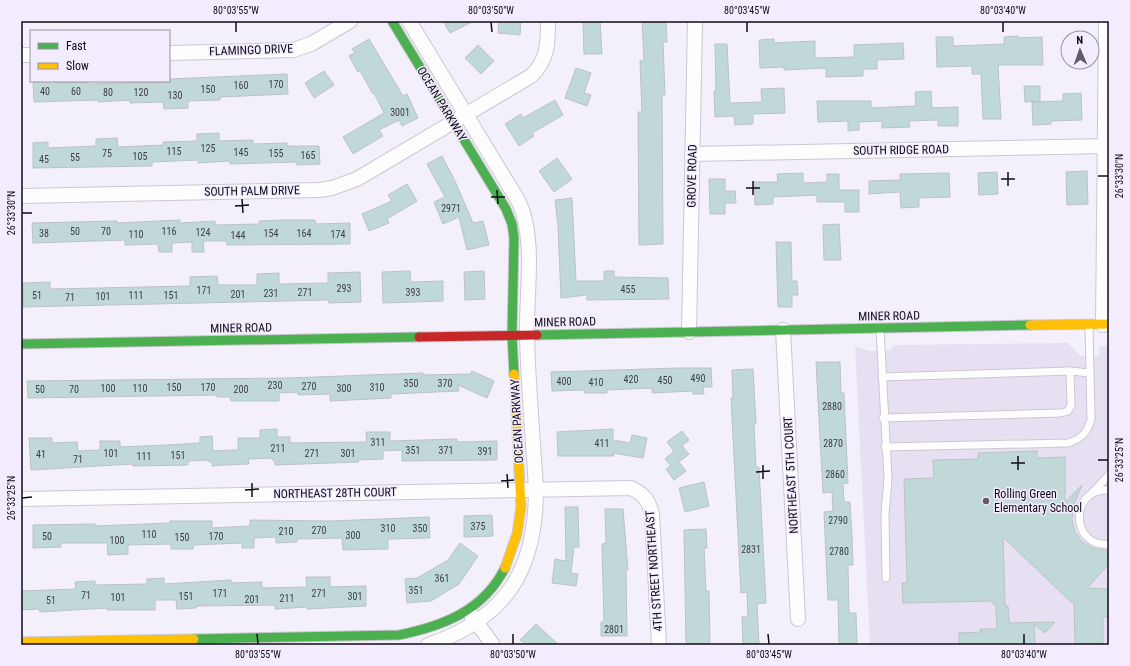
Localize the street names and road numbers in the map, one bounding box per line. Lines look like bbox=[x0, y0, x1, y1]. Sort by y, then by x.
street label: FLAMINGO DRIVE bbox=[209, 42, 293, 58]
street label: OCEAN PARKWAY bbox=[414, 64, 470, 144]
street label: SOUTH RIDGE ROAD bbox=[853, 142, 949, 158]
street label: GROVE ROAD bbox=[684, 144, 700, 208]
street label: SOUTH PALM DRIVE bbox=[204, 183, 300, 199]
street label: MINER ROAD bbox=[858, 308, 920, 324]
street label: MINER ROAD bbox=[534, 314, 596, 330]
street label: MINER ROAD bbox=[210, 320, 272, 336]
street label: OCEAN PARKWAY bbox=[508, 378, 526, 463]
street label: NORTHEAST 5TH COURT bbox=[781, 416, 801, 534]
street label: NORTHEAST 28TH COURT bbox=[273, 485, 397, 501]
street label: 4TH STREET NORTHEAST bbox=[643, 510, 665, 632]

